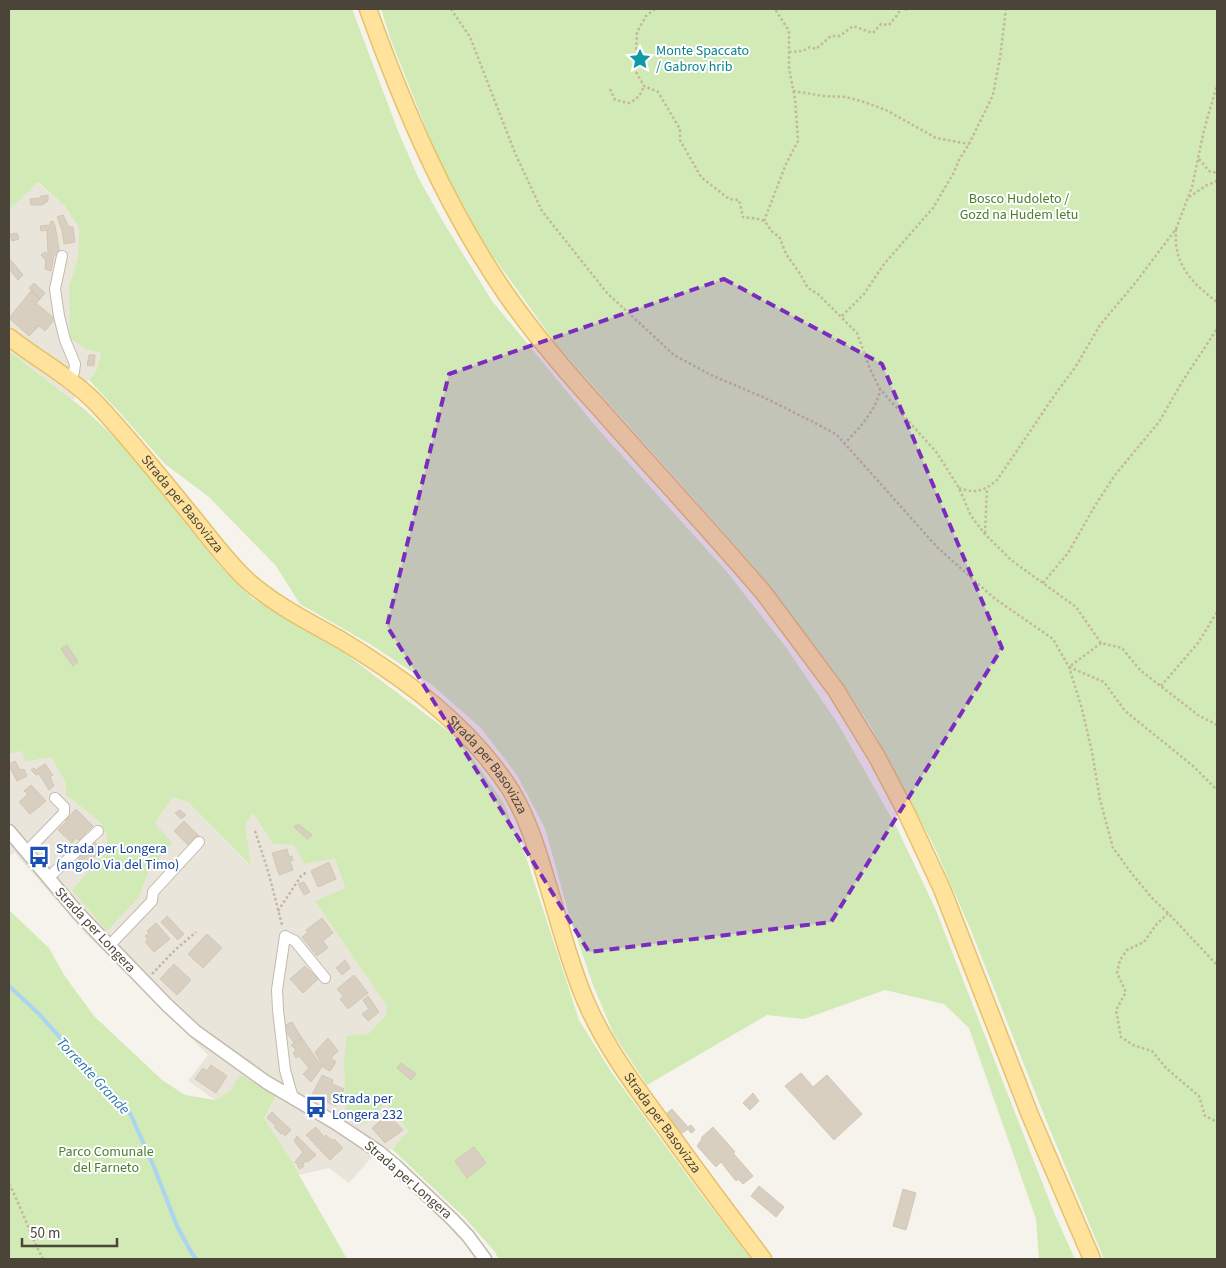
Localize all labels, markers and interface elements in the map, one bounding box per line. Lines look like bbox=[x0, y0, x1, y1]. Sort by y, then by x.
place label: Monte Spaccato / Gabrov hrib bbox=[656, 41, 749, 77]
place icon: Monte Spaccato / Gabrov hrib bbox=[627, 46, 653, 72]
park label: Bosco Hudoleto / Gozd na Hudem letu bbox=[960, 189, 1078, 225]
street label: Strada per Basovizza bbox=[136, 451, 228, 557]
street label: Strada per Basovizza bbox=[442, 711, 532, 817]
place label: Strada per Longera (angolo Via del Timo) bbox=[56, 839, 179, 875]
bus stop icon: Strada per Longera (angolo Via del Timo) bbox=[26, 844, 52, 870]
street label: Strada per Longera bbox=[50, 883, 140, 977]
water label: Torrente Grande bbox=[51, 1033, 135, 1119]
street label: Strada per Basovizza bbox=[618, 1068, 706, 1178]
place label: Strada per Longera 232 bbox=[332, 1089, 403, 1125]
bus stop icon: Strada per Longera 232 bbox=[303, 1094, 329, 1120]
street label: Strada per Longera bbox=[360, 1136, 456, 1224]
park label: Parco Comunale del Farneto bbox=[58, 1142, 154, 1178]
scale bar bbox=[22, 1216, 118, 1248]
text: 50 m bbox=[30, 1223, 60, 1244]

